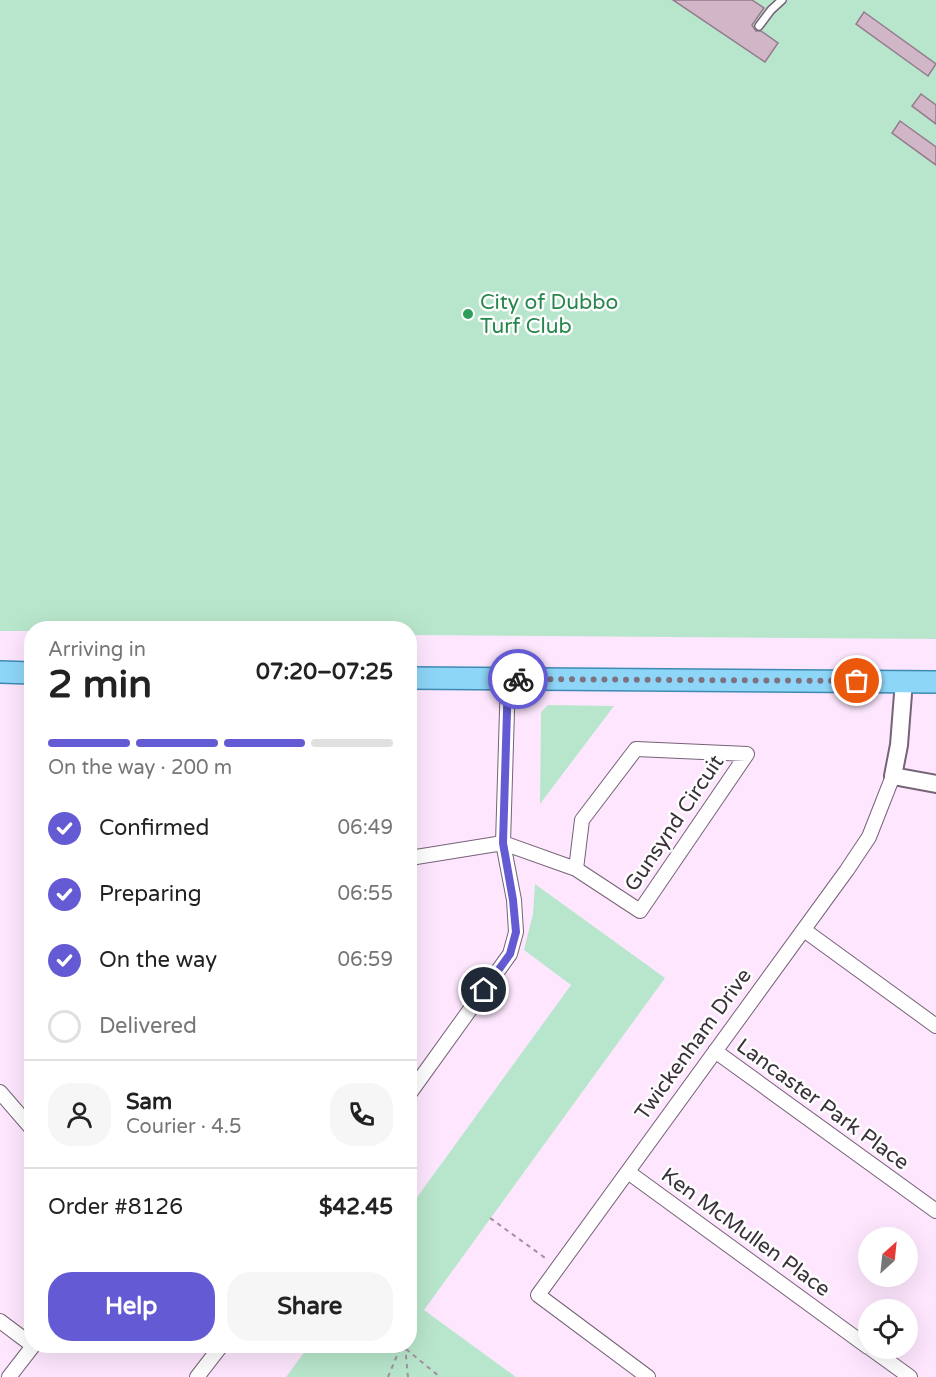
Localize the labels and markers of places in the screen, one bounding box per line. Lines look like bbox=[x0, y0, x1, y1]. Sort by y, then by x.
place label: City of Dubbo Turf Club bbox=[480, 290, 618, 339]
marker: City of Dubbo Turf Club bbox=[461, 307, 475, 321]
pin bbox=[831, 655, 882, 706]
pin bbox=[458, 964, 509, 1015]

